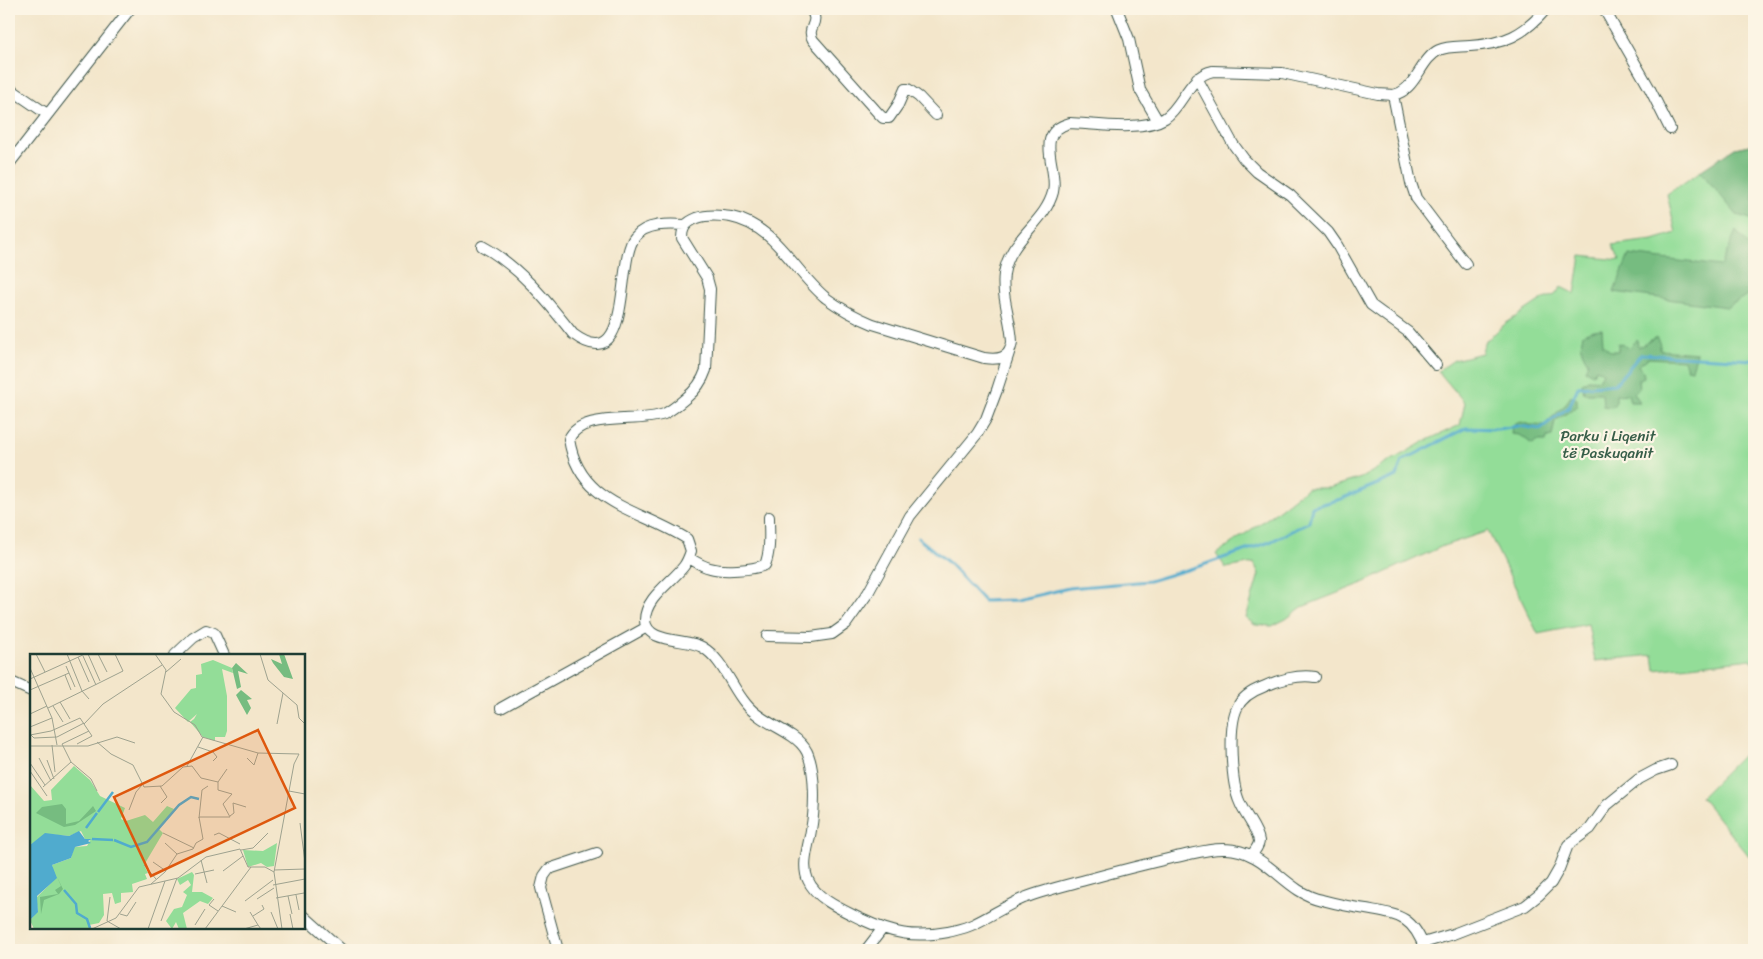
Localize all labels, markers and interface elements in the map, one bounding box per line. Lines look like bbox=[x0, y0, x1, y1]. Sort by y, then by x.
park label: Parku i Liqenit të Paskuqanit bbox=[1560, 423, 1656, 466]
inset map bbox=[30, 654, 305, 929]

